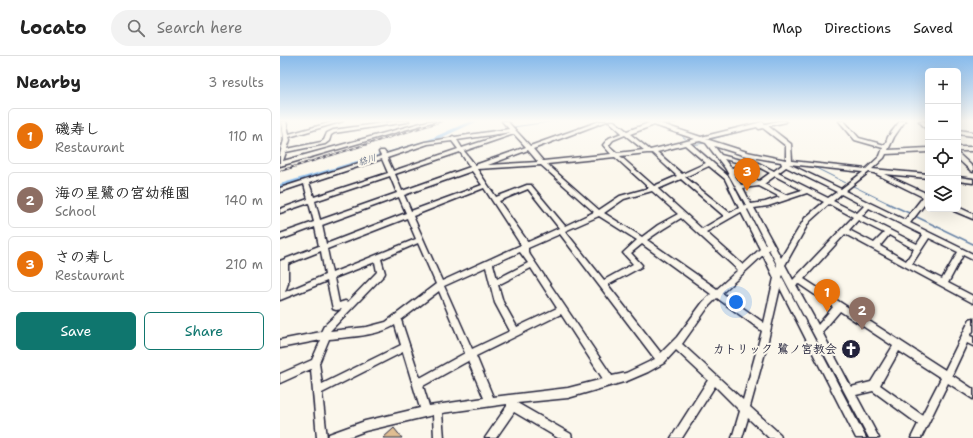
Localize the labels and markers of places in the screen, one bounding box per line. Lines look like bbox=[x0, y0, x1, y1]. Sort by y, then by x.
pin: 3 bbox=[734, 158, 760, 191]
pin: 1 bbox=[814, 279, 840, 312]
pin: 2 bbox=[849, 297, 875, 330]
church icon: カトリック 鷺ノ宮教会 bbox=[840, 338, 862, 360]
place label: カトリック 鷺ノ宮教会 bbox=[713, 341, 837, 357]

